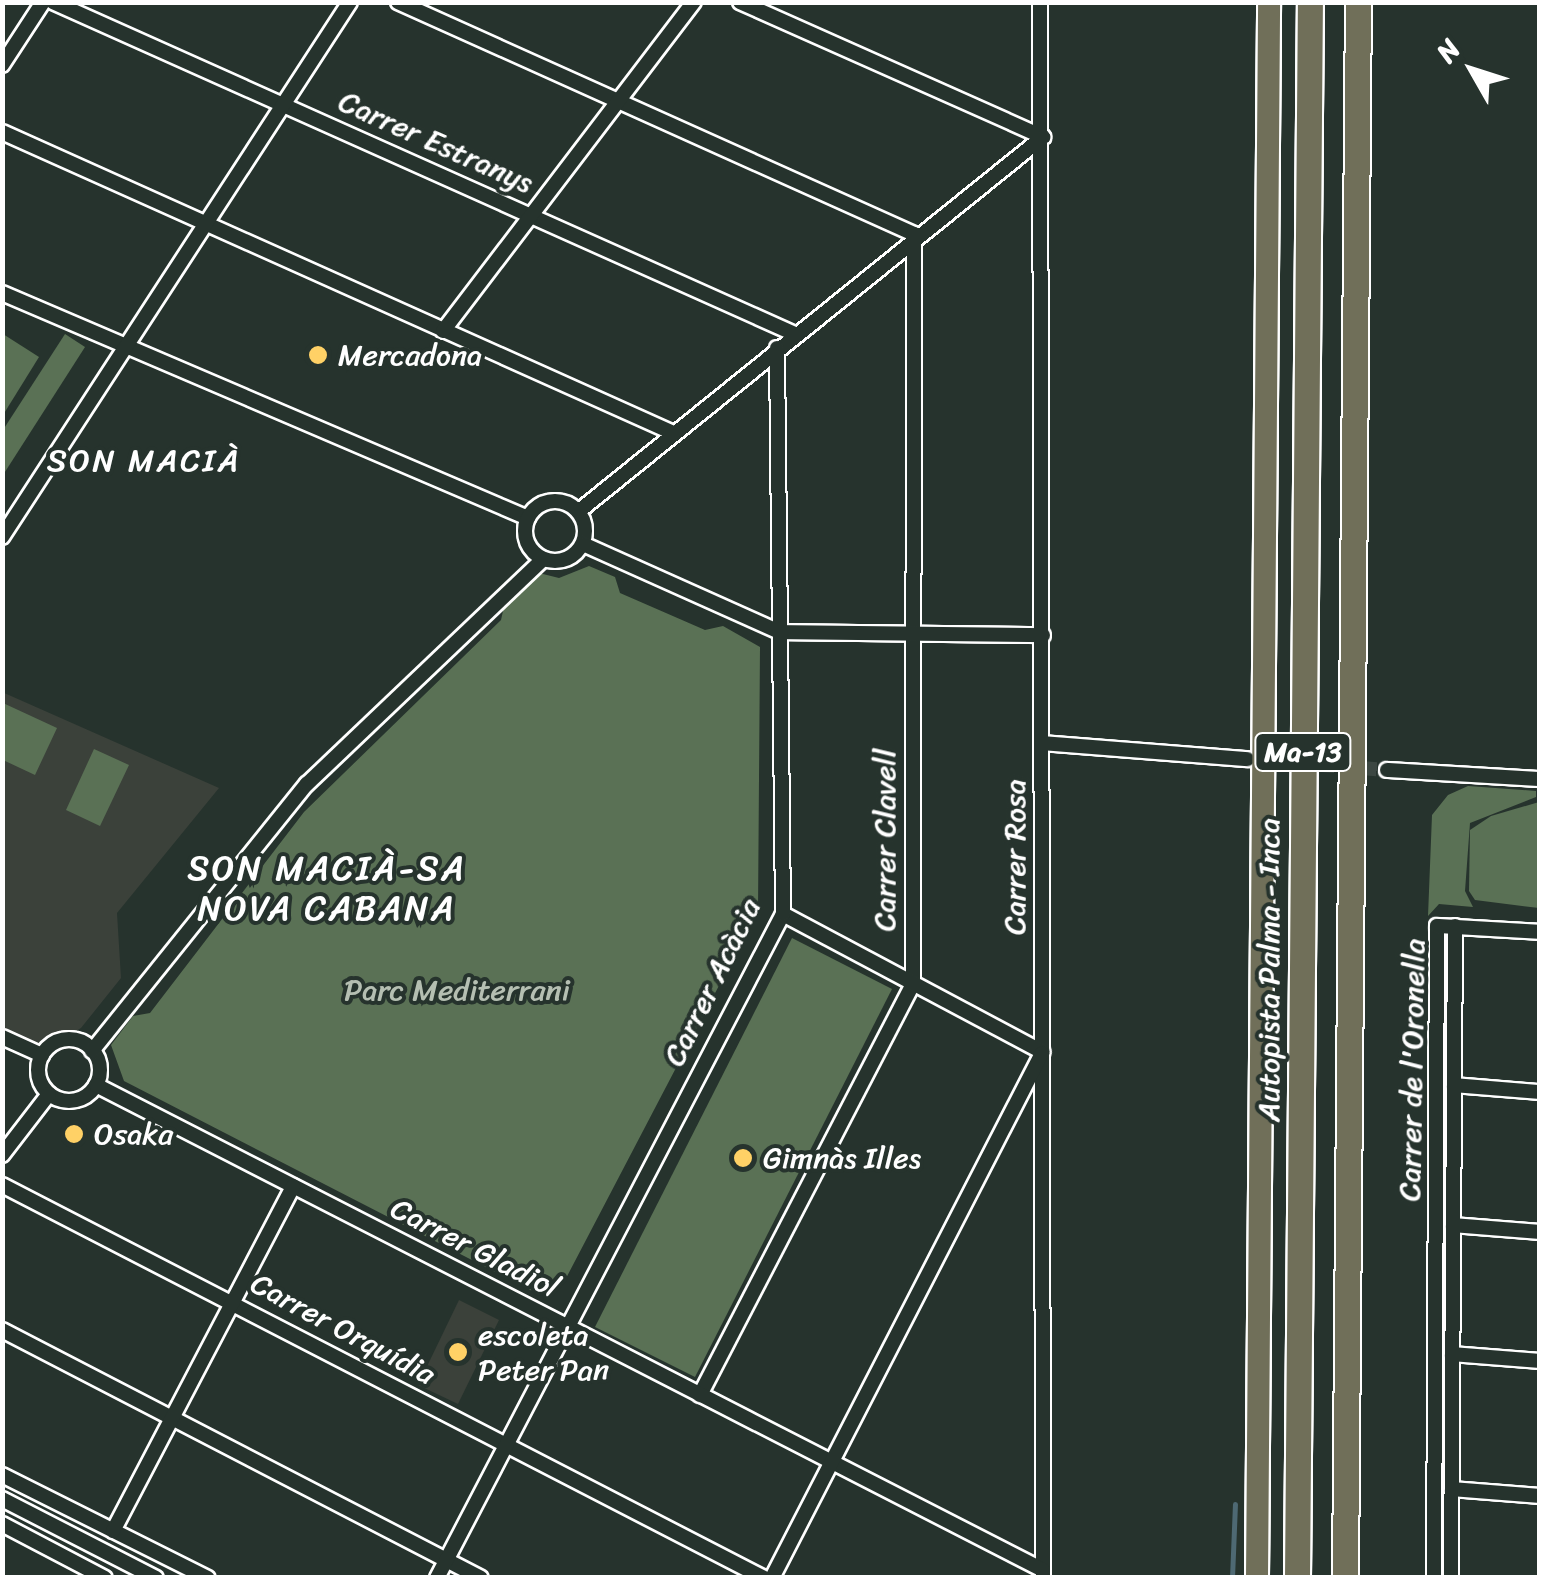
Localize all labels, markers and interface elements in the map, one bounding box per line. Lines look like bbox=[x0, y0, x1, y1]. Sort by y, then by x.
north arrow bbox=[1422, 20, 1522, 120]
text: N bbox=[1423, 28, 1473, 74]
street label: Carrer Estranys bbox=[333, 83, 539, 201]
place label: Mercadona bbox=[338, 337, 482, 373]
marker: Mercadona bbox=[307, 344, 329, 366]
district label: SON MACIÀ bbox=[48, 442, 240, 480]
road number: Ma-13 bbox=[1253, 729, 1353, 775]
street label: Carrer Clavell bbox=[867, 749, 903, 931]
street label: Carrer Rosa bbox=[997, 779, 1033, 935]
street label: Autopista Palma - Inca bbox=[1251, 818, 1287, 1122]
district label: SON MACIÀ-SA NOVA CABANA bbox=[190, 847, 464, 929]
street label: Carrer Acàcia bbox=[656, 892, 768, 1072]
street label: Carrer de l'Oronella bbox=[1392, 938, 1432, 1202]
park label: Parc Mediterrani bbox=[345, 972, 569, 1008]
place label: Osaka bbox=[94, 1116, 173, 1152]
marker: Osaka bbox=[63, 1123, 85, 1145]
place label: Gimnàs Illes bbox=[763, 1140, 921, 1176]
marker: Gimnàs Illes bbox=[732, 1147, 754, 1169]
street label: Carrer Gladiol bbox=[385, 1190, 565, 1306]
street label: Carrer Orquídia bbox=[245, 1265, 441, 1393]
place label: escoleta Peter Pan bbox=[478, 1317, 610, 1388]
marker: escoleta Peter Pan bbox=[447, 1341, 469, 1363]

